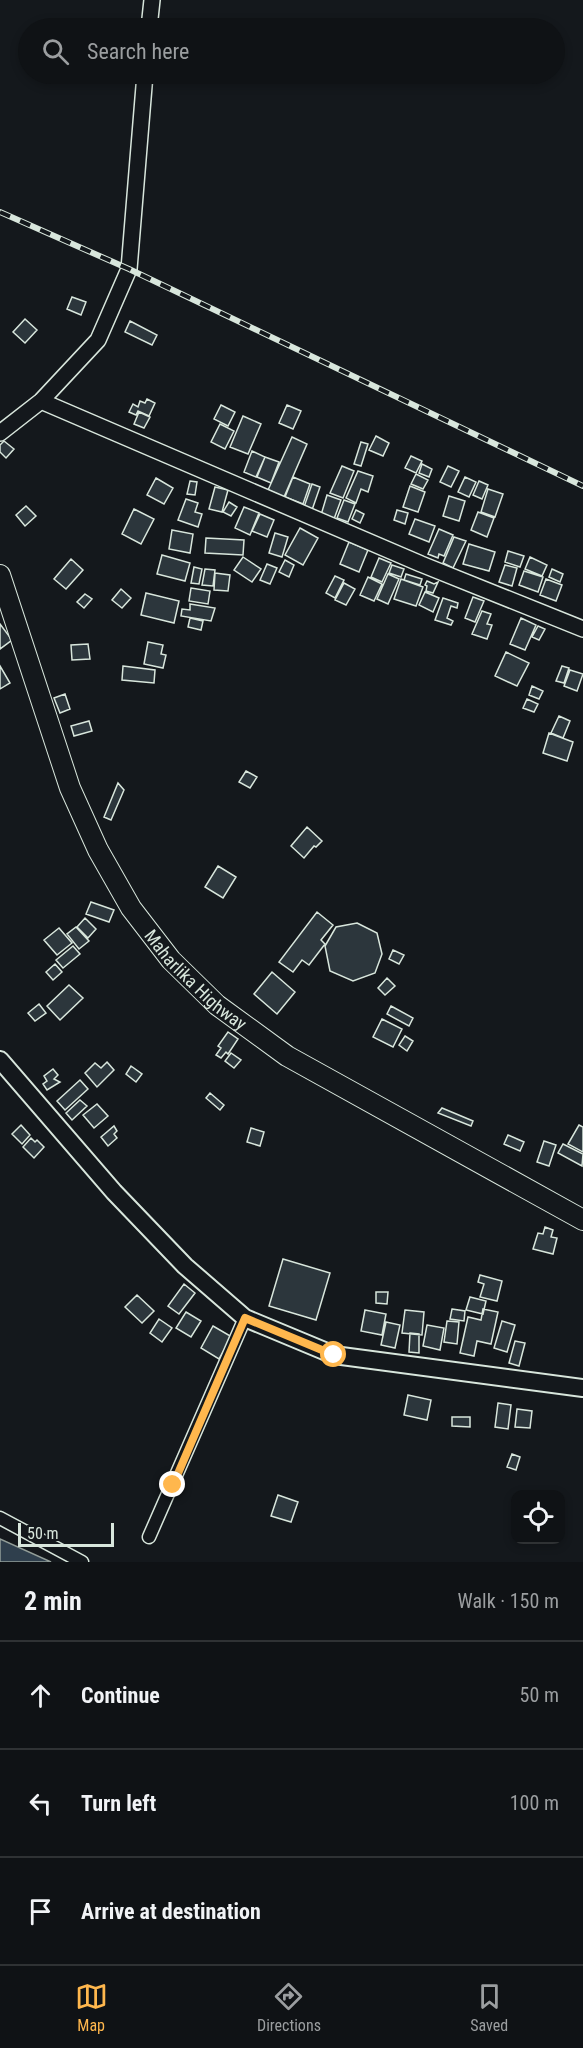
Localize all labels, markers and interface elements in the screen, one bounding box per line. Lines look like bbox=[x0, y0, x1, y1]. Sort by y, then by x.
search box bbox=[18, 18, 565, 84]
icon: search bbox=[39, 35, 72, 68]
text: Search here bbox=[87, 39, 189, 64]
street label: Maharlika Highway bbox=[141, 925, 251, 1034]
route start bbox=[320, 1341, 346, 1367]
route end bbox=[159, 1471, 185, 1497]
map controls bbox=[511, 1490, 565, 1544]
button: locate bbox=[511, 1490, 565, 1544]
scale bar bbox=[18, 1520, 114, 1548]
text: 50 m bbox=[27, 1524, 59, 1543]
text: 2 min bbox=[24, 1586, 82, 1616]
text: Walk · 150 m bbox=[458, 1589, 559, 1613]
icon: ahead bbox=[24, 1679, 57, 1712]
text: Continue bbox=[81, 1683, 160, 1708]
text: 50 m bbox=[520, 1683, 559, 1707]
icon: left bbox=[24, 1787, 57, 1820]
text: Turn left bbox=[81, 1791, 156, 1816]
text: 100 m bbox=[510, 1791, 559, 1815]
icon: arrive bbox=[24, 1895, 57, 1928]
text: Arrive at destination bbox=[81, 1899, 261, 1924]
tab: Map bbox=[75, 1980, 108, 2035]
tab: Directions bbox=[257, 1980, 321, 2035]
tab: Saved bbox=[470, 1980, 508, 2035]

